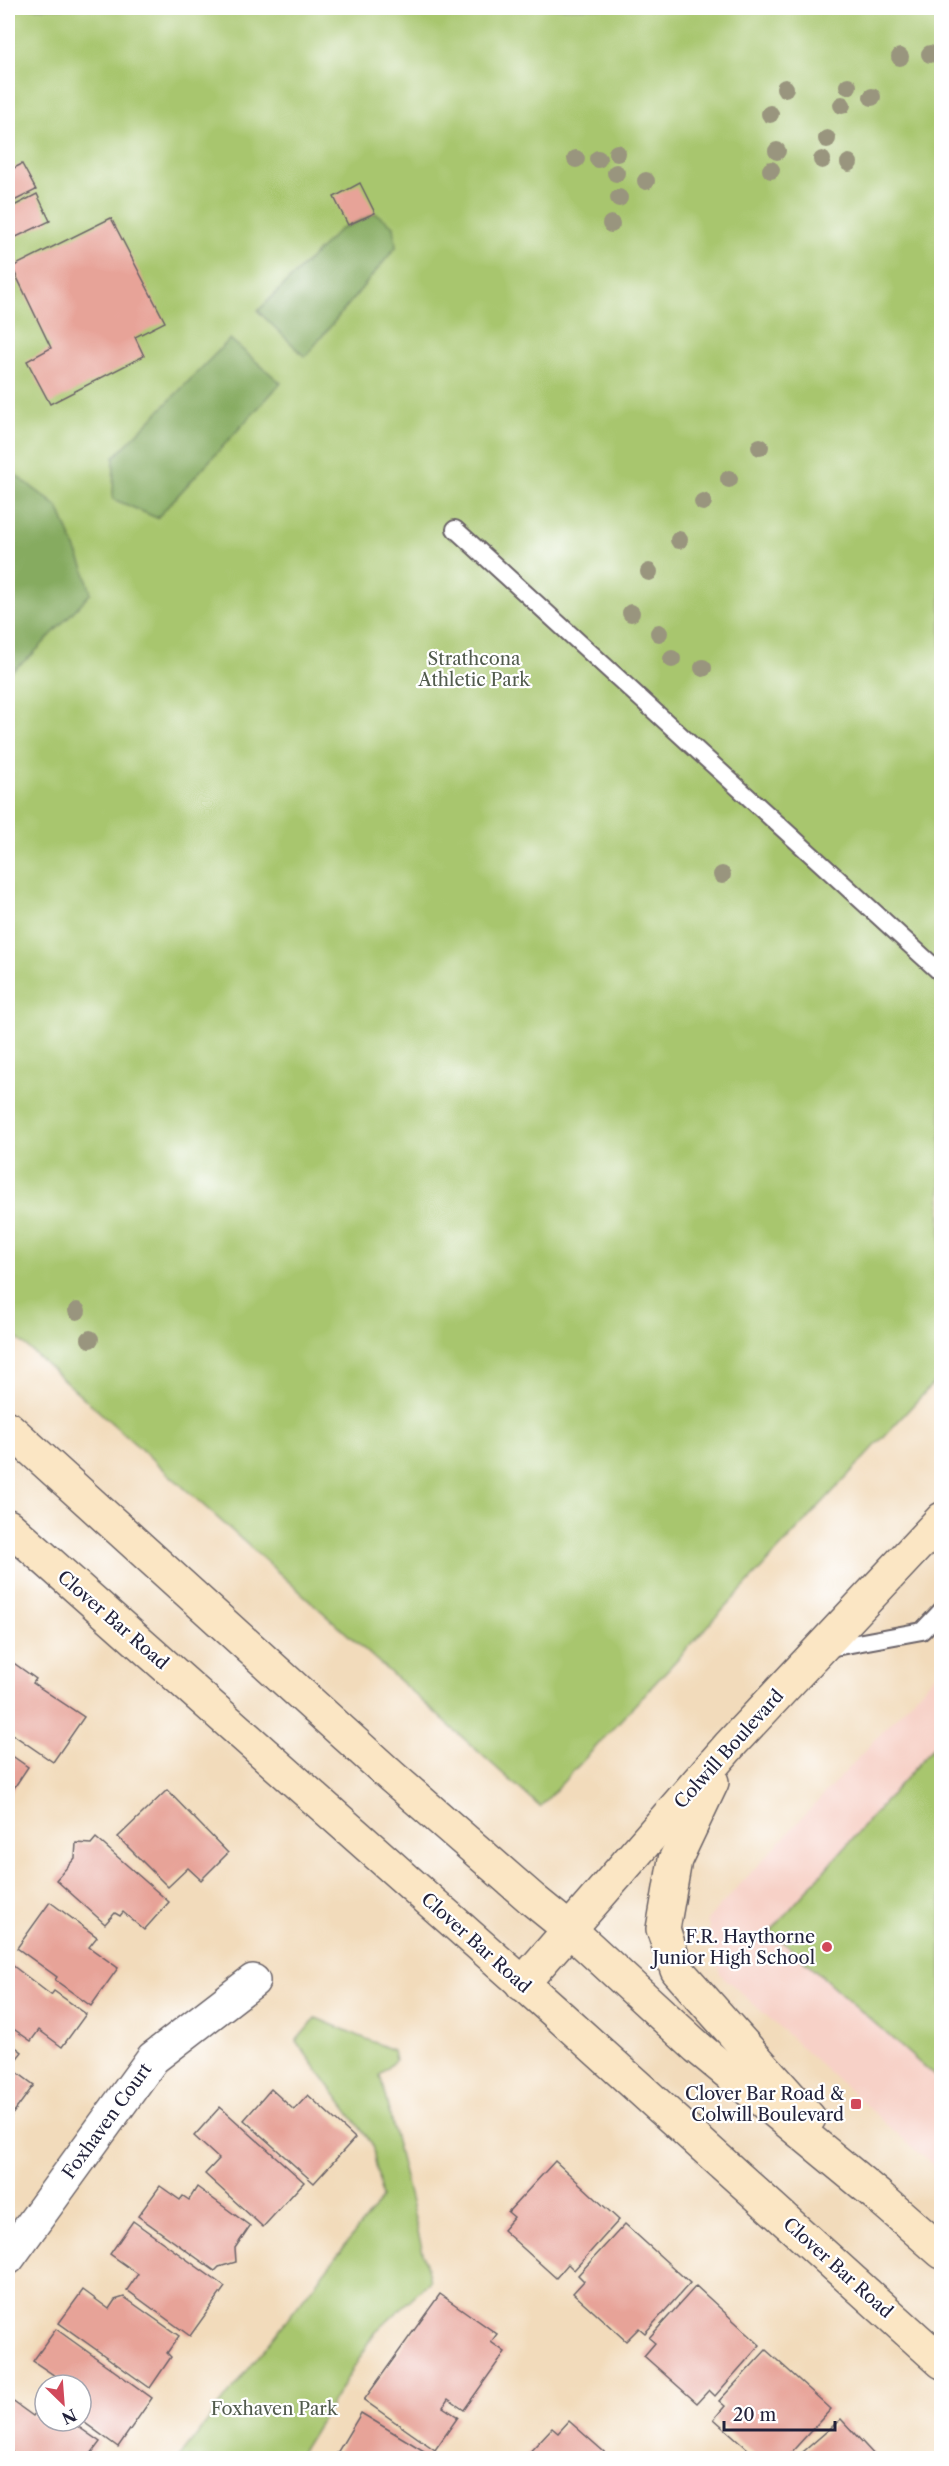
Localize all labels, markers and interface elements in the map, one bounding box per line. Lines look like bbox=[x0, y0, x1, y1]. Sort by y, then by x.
park label: Strathcona Athletic Park bbox=[417, 648, 531, 691]
street label: Clover Bar Road bbox=[53, 1566, 173, 1674]
street label: Colwill Boulevard bbox=[670, 1685, 788, 1813]
street label: Clover Bar Road bbox=[417, 1888, 535, 1998]
place label: F.R. Haythorne Junior High School bbox=[650, 1926, 815, 1969]
marker: F.R. Haythorne Junior High School bbox=[820, 1940, 834, 1954]
street label: Foxhaven Court bbox=[58, 2058, 157, 2183]
place label: Clover Bar Road & Colwill Boulevard bbox=[685, 2083, 844, 2126]
marker: Clover Bar Road & Colwill Boulevard bbox=[849, 2097, 863, 2111]
street label: Clover Bar Road bbox=[779, 2213, 897, 2323]
north arrow bbox=[33, 2373, 93, 2433]
scale bar bbox=[724, 2394, 835, 2432]
park label: Foxhaven Park bbox=[211, 2398, 339, 2420]
text: 20 m bbox=[733, 2404, 777, 2426]
text: N bbox=[59, 2405, 80, 2429]

